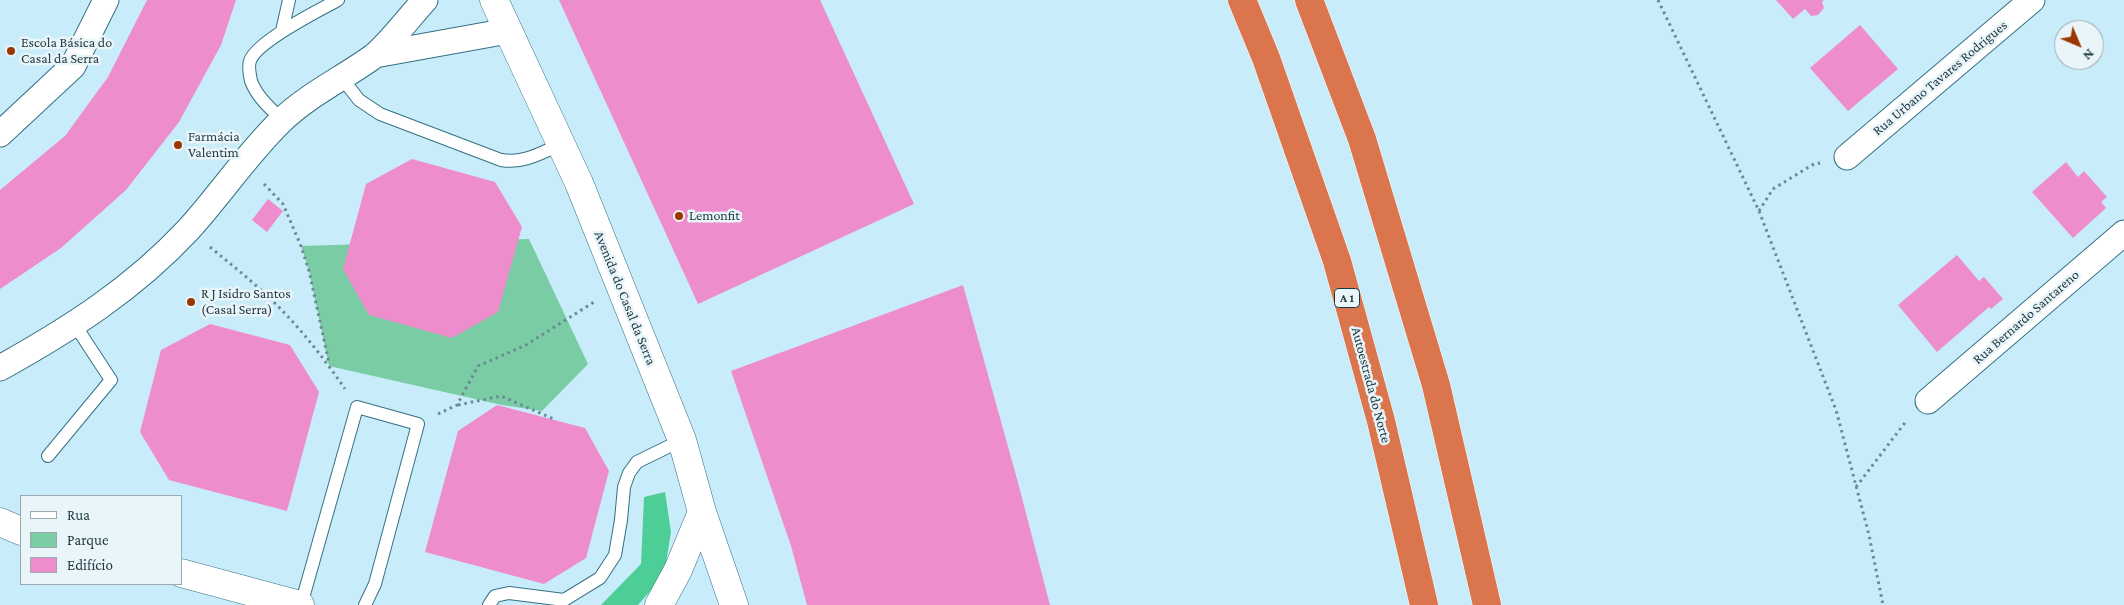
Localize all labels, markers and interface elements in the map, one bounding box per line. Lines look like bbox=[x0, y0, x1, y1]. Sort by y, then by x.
street label: Rua Urbano Tavares Rodrigues bbox=[1869, 17, 2011, 139]
north arrow bbox=[2054, 20, 2104, 70]
place label: Escola Básica do Casal da Serra bbox=[21, 35, 112, 68]
marker: Escola Básica do Casal da Serra bbox=[5, 45, 17, 57]
text: N bbox=[2080, 46, 2098, 64]
place label: Farmácia Valentim bbox=[188, 129, 240, 162]
marker: Farmácia Valentim bbox=[172, 139, 184, 151]
place label: Lemonfit bbox=[689, 208, 740, 224]
marker: Lemonfit bbox=[673, 210, 685, 222]
street label: Avenida do Casal da Serra bbox=[590, 229, 660, 367]
street label: Rua Bernardo Santareno bbox=[1969, 266, 2083, 368]
place label: R J Isidro Santos (Casal Serra) bbox=[201, 286, 291, 318]
road number: A 1 bbox=[1334, 288, 1360, 308]
marker: R J Isidro Santos (Casal Serra) bbox=[185, 296, 197, 308]
street label: Autoestrada do Norte bbox=[1347, 325, 1395, 445]
legend bbox=[20, 495, 182, 585]
text: Rua bbox=[67, 507, 90, 523]
text: Parque bbox=[67, 532, 108, 548]
text: Edifício bbox=[67, 557, 113, 573]

